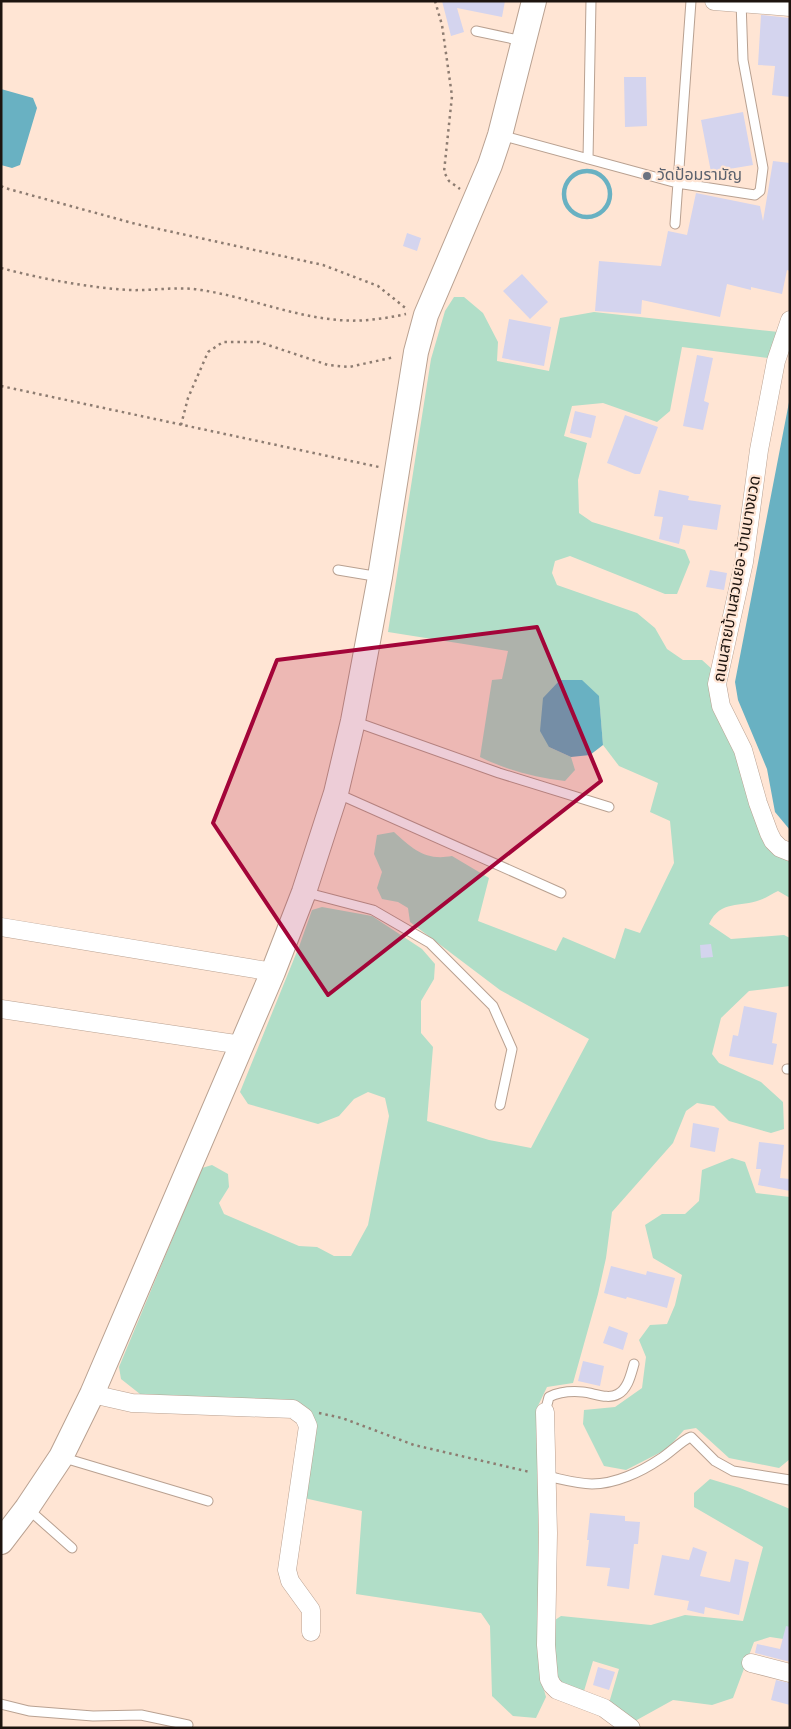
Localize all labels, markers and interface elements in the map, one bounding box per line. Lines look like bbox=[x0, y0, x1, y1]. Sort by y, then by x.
place label: วัดป้อมรามัญ bbox=[657, 166, 742, 186]
marker: วัดป้อมรามัญ bbox=[641, 170, 653, 182]
street label: ถนนสายบ้านสวนยอ-บ้านบางขวด bbox=[710, 474, 766, 684]

